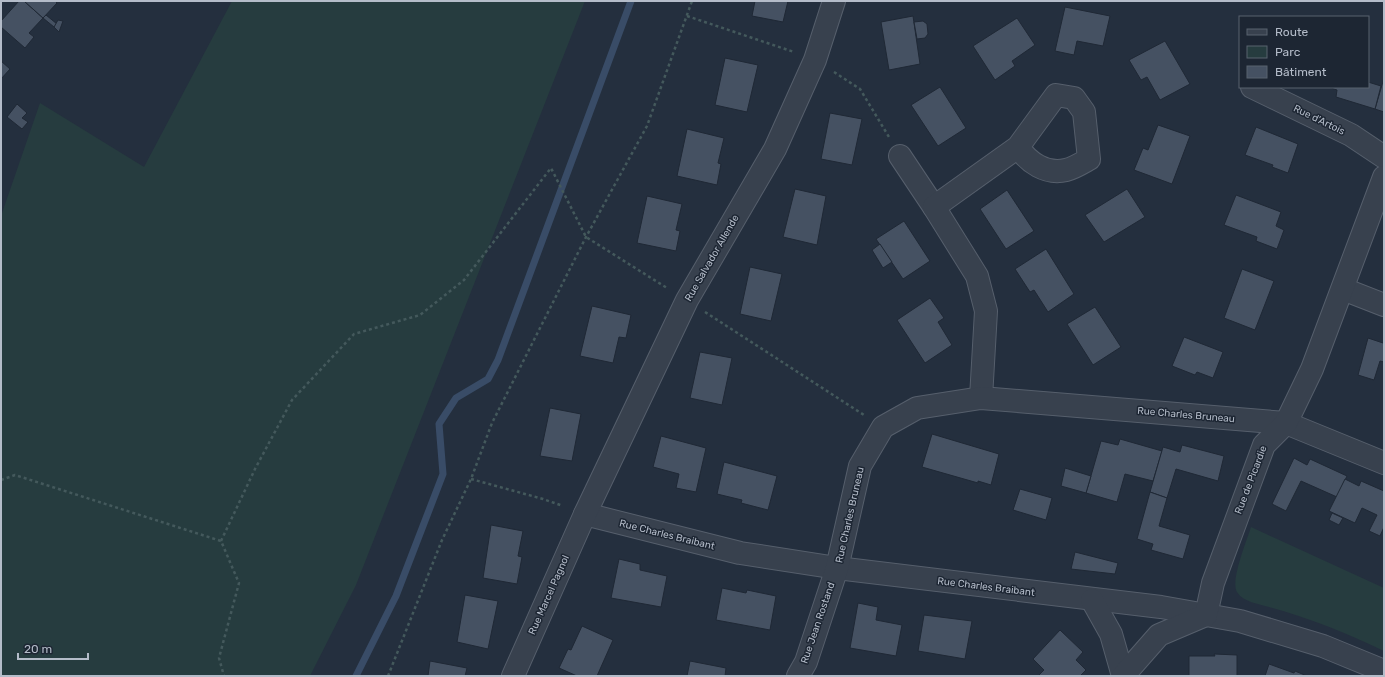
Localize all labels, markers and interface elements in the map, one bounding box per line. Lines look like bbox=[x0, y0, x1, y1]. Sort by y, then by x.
legend bbox=[1239, 16, 1369, 88]
text: Route bbox=[1275, 25, 1309, 39]
text: Parc bbox=[1275, 45, 1301, 59]
text: Bâtiment bbox=[1275, 65, 1327, 79]
street label: Rue d'Artois bbox=[1291, 102, 1347, 138]
street label: Rue Salvador Allende bbox=[682, 212, 742, 303]
street label: Rue Charles Bruneau bbox=[1137, 405, 1235, 425]
street label: Rue de Picardie bbox=[1232, 444, 1270, 516]
street label: Rue Charles Bruneau bbox=[833, 466, 867, 564]
street label: Rue Charles Braibant bbox=[618, 517, 716, 553]
street label: Rue Marcel Pagnol bbox=[526, 553, 572, 637]
street label: Rue Charles Braibant bbox=[937, 575, 1035, 599]
street label: Rue Jean Rostand bbox=[798, 581, 838, 665]
scale bar bbox=[18, 635, 88, 661]
text: 20 m bbox=[24, 642, 52, 656]

